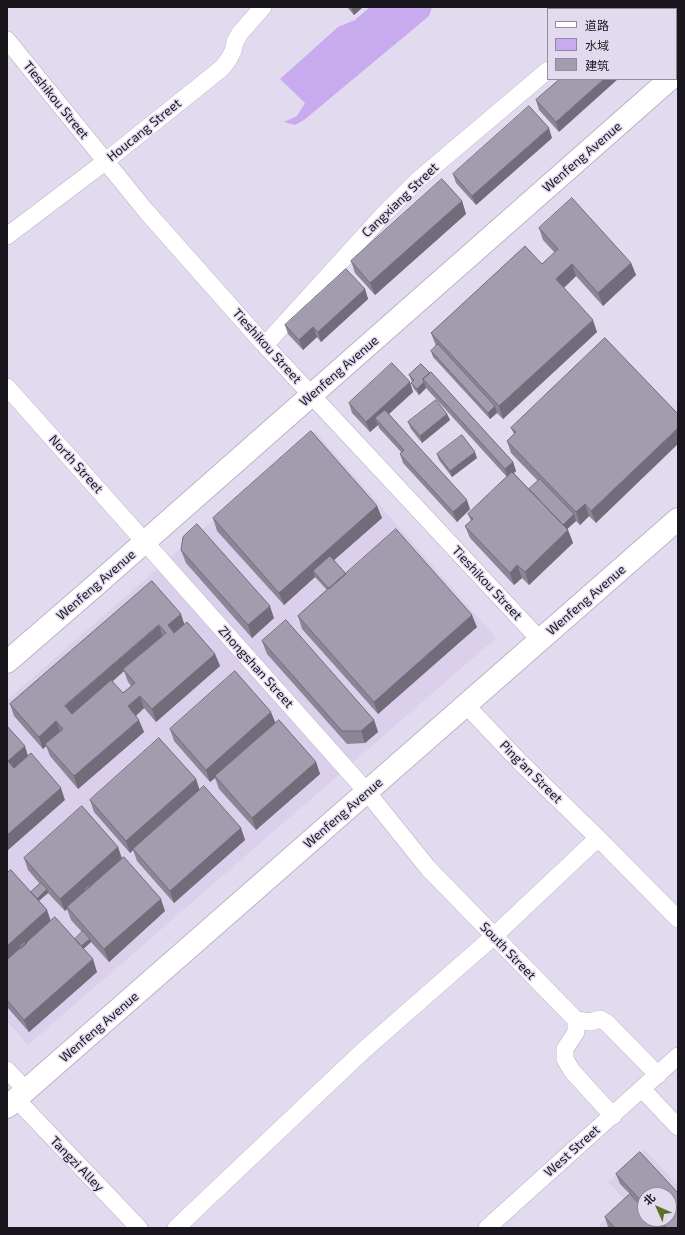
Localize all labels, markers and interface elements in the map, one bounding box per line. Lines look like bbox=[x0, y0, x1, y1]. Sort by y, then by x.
legend bbox=[547, 8, 677, 80]
text: 道路 bbox=[585, 18, 609, 32]
text: 水域 bbox=[585, 38, 609, 52]
street label: Tieshikou Street bbox=[20, 58, 92, 142]
text: 建筑 bbox=[585, 58, 609, 72]
street label: Houcang Street bbox=[104, 95, 184, 165]
street label: Wenfeng Avenue bbox=[539, 118, 625, 196]
street label: Cangxiang Street bbox=[358, 160, 442, 240]
street label: Tieshikou Street bbox=[229, 305, 305, 387]
street label: Wenfeng Avenue bbox=[296, 332, 382, 410]
street label: North Street bbox=[46, 432, 106, 496]
street label: Tieshikou Street bbox=[449, 543, 525, 623]
street label: Wenfeng Avenue bbox=[53, 546, 139, 624]
street label: Wenfeng Avenue bbox=[543, 561, 629, 639]
street label: Zhongshan Street bbox=[215, 623, 297, 711]
street label: Ping'an Street bbox=[496, 737, 566, 807]
street label: Wenfeng Avenue bbox=[300, 774, 386, 852]
street label: South Street bbox=[477, 919, 539, 983]
street label: Wenfeng Avenue bbox=[56, 988, 142, 1066]
street label: West Street bbox=[541, 1122, 603, 1180]
street label: Tangzi Alley bbox=[47, 1133, 107, 1195]
north arrow bbox=[637, 1187, 677, 1227]
text: 北 bbox=[640, 1190, 657, 1207]

